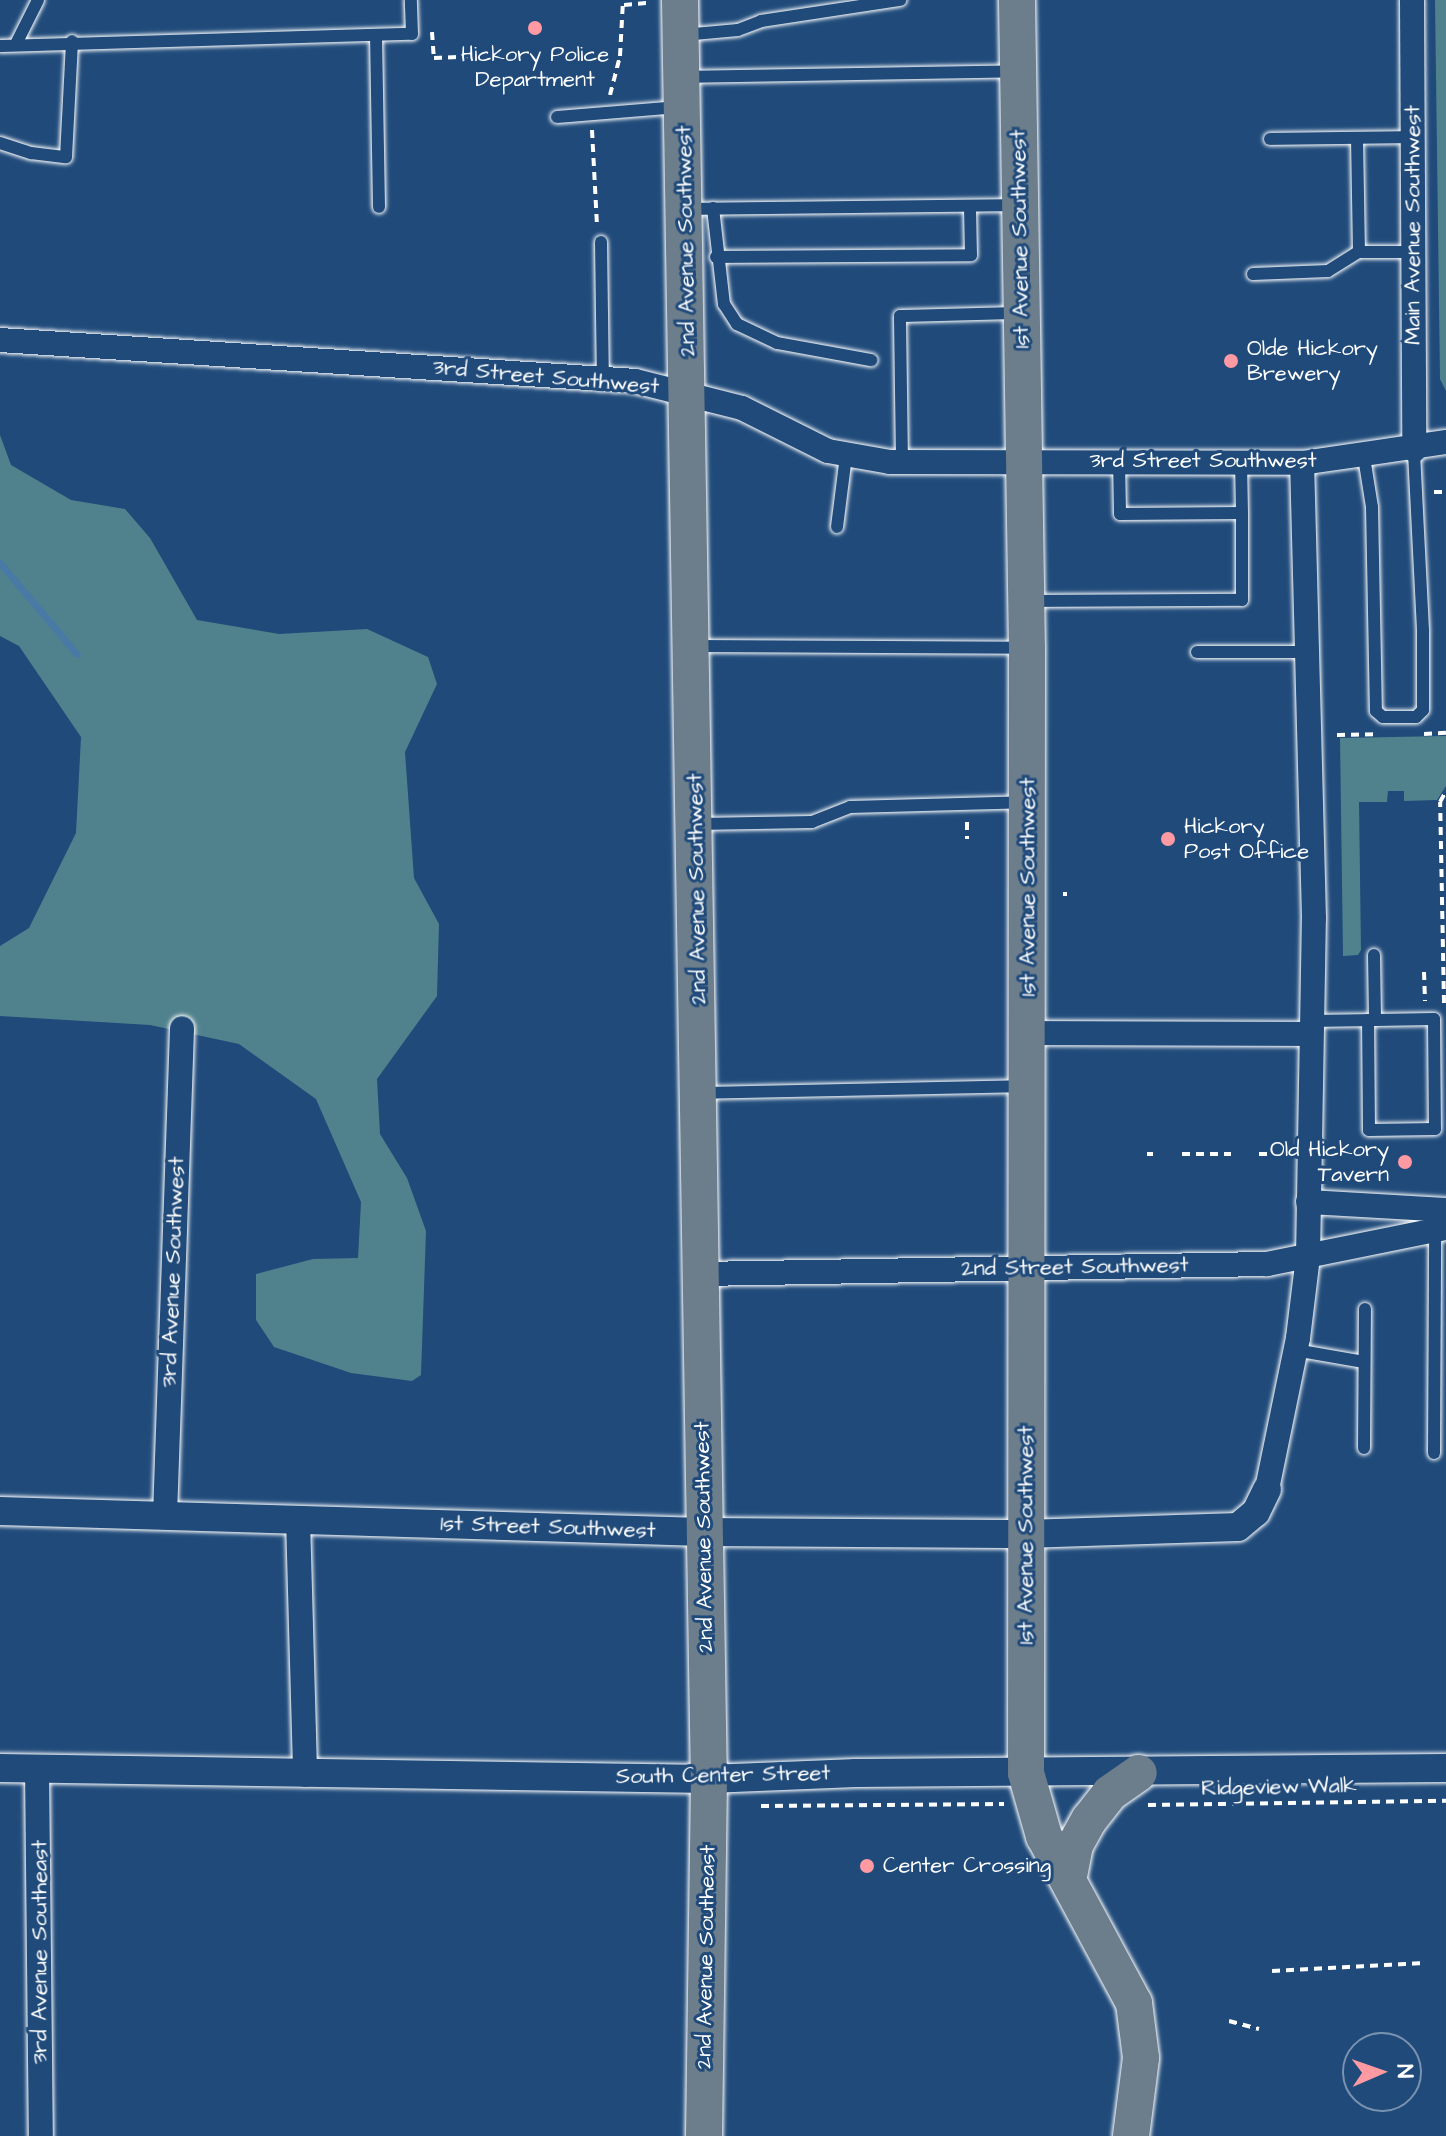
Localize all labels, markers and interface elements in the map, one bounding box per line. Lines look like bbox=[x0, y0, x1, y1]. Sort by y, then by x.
marker: Hickory Police Department bbox=[526, 19, 544, 37]
place label: Hickory Police Department bbox=[461, 41, 609, 92]
street label: Main Avenue Southwest bbox=[1400, 105, 1426, 345]
street label: 2nd Avenue Southwest bbox=[671, 125, 701, 357]
street label: 1st Avenue Southwest bbox=[1005, 129, 1035, 349]
place label: Olde Hickory Brewery bbox=[1247, 335, 1378, 386]
marker: Olde Hickory Brewery bbox=[1222, 352, 1240, 370]
street label: 3rd Street Southwest bbox=[432, 354, 660, 400]
street label: 3rd Street Southwest bbox=[1089, 448, 1317, 474]
street label: 2nd Avenue Southwest bbox=[682, 773, 712, 1005]
street label: 1st Avenue Southwest bbox=[1015, 778, 1041, 996]
place label: Hickory Post Office bbox=[1184, 813, 1309, 864]
marker: Hickory Post Office bbox=[1159, 830, 1177, 848]
place label: Old Hickory Tavern bbox=[1270, 1136, 1389, 1188]
marker: Old Hickory Tavern bbox=[1396, 1153, 1414, 1171]
street label: 3rd Avenue Southwest bbox=[156, 1156, 190, 1388]
street label: 2nd Street Southwest bbox=[961, 1252, 1189, 1282]
street label: 2nd Avenue Southwest bbox=[689, 1421, 719, 1653]
street label: 1st Avenue Southwest bbox=[1013, 1426, 1039, 1644]
street label: 1st Street Southwest bbox=[440, 1510, 656, 1544]
street label: South Center Street bbox=[616, 1760, 830, 1790]
street label: Ridgeview Walk bbox=[1201, 1772, 1357, 1802]
street label: 3rd Avenue Southeast bbox=[27, 1840, 53, 2064]
street label: 2nd Avenue Southeast bbox=[691, 1845, 721, 2069]
place label: Center Crossing bbox=[883, 1853, 1051, 1879]
marker: Center Crossing bbox=[858, 1857, 876, 1875]
north arrow bbox=[1342, 2032, 1422, 2112]
text: N bbox=[1389, 2064, 1420, 2079]

